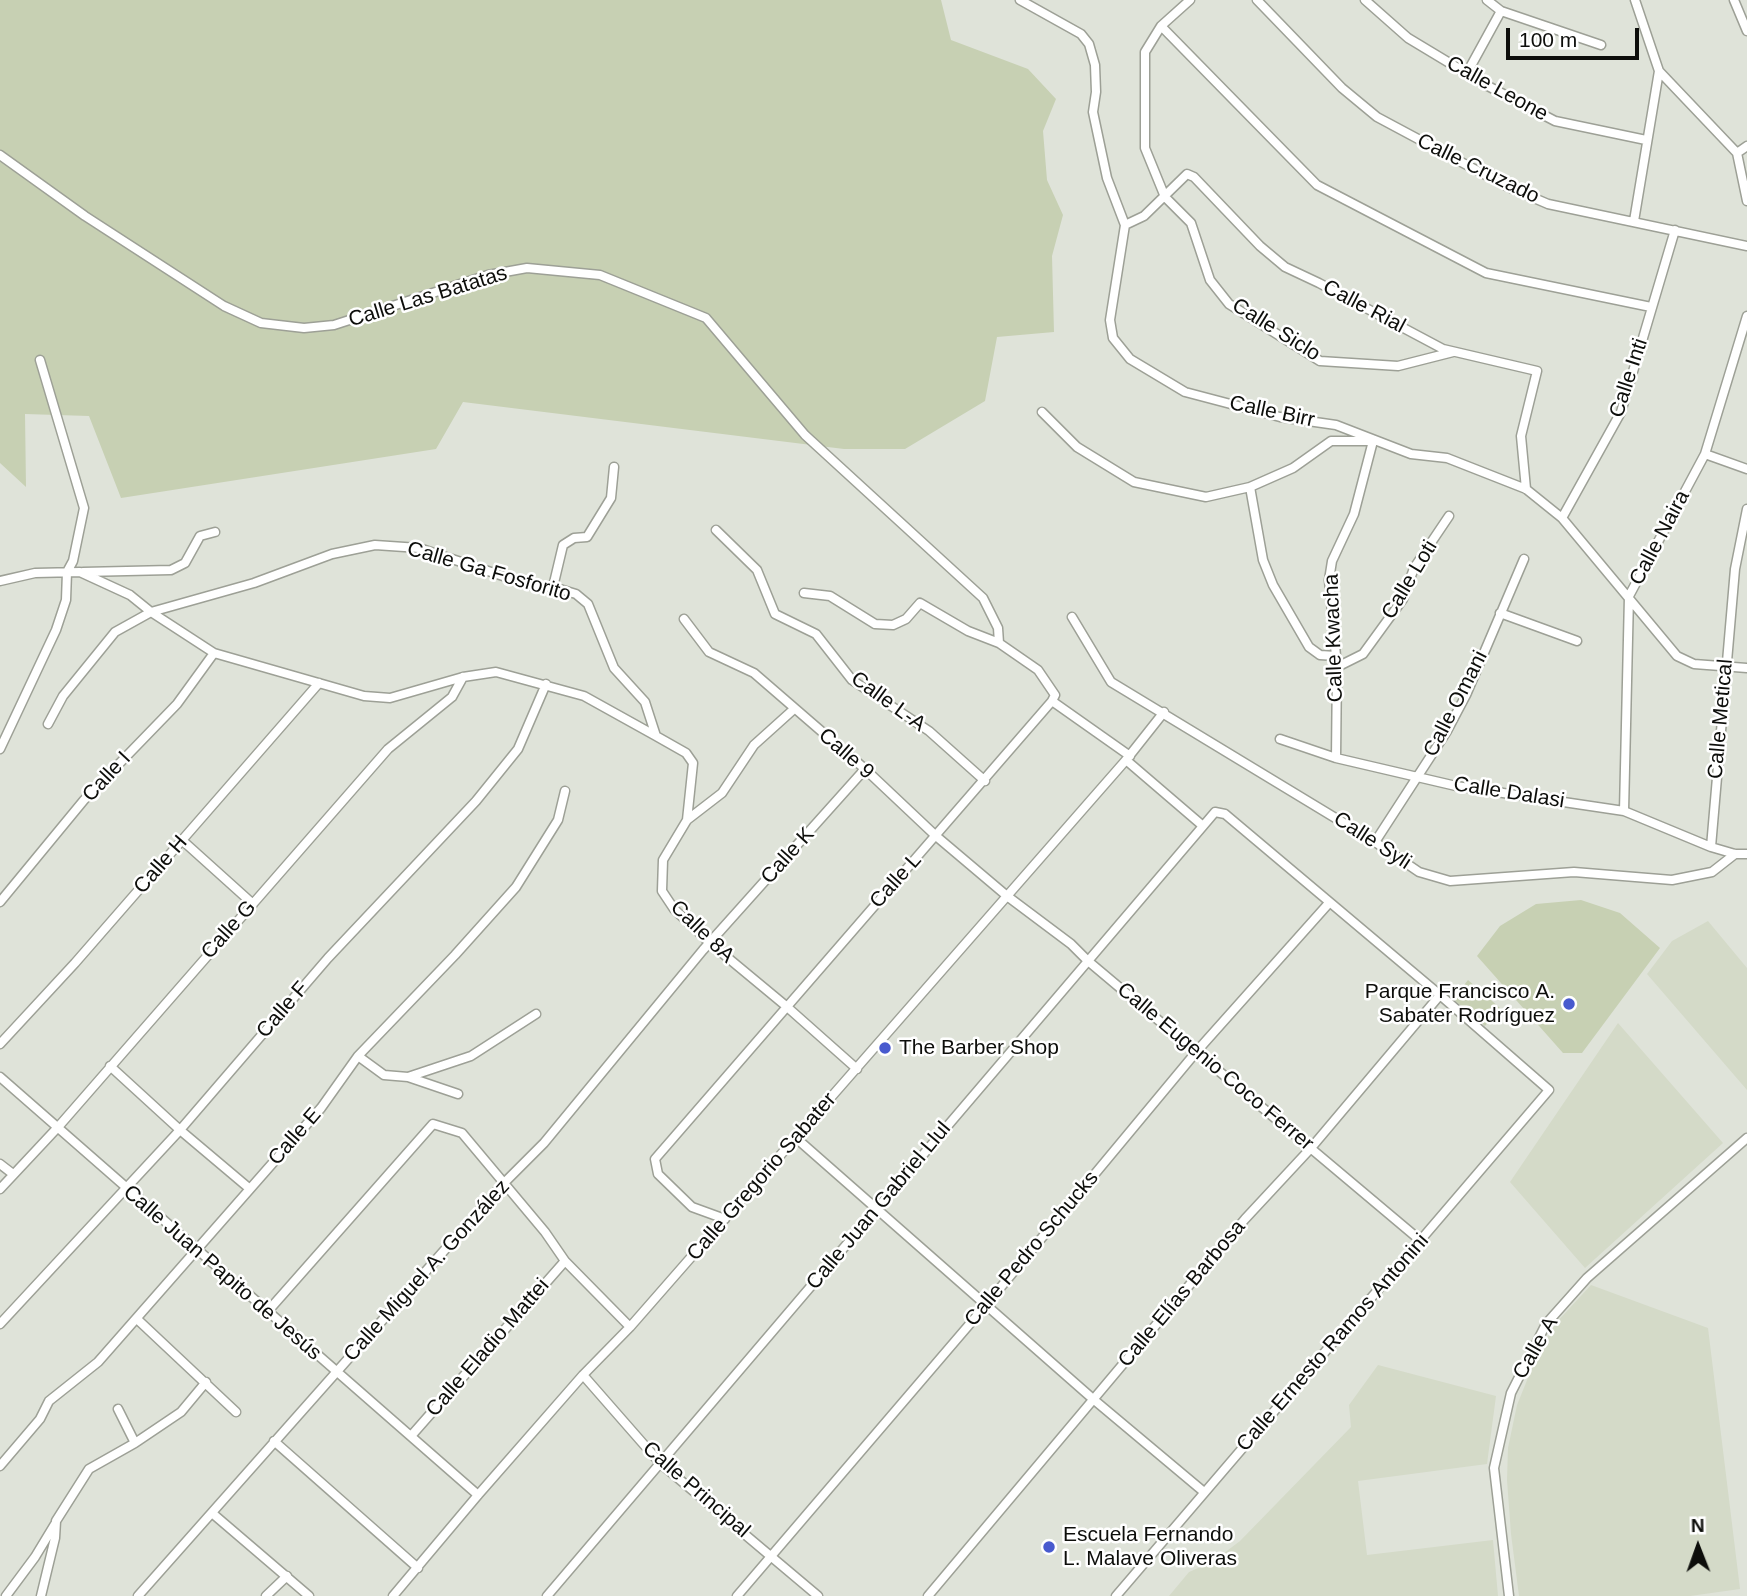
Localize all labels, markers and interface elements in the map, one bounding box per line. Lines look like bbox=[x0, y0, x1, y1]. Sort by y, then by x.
scale bar bbox=[1509, 14, 1642, 58]
text: 100 m bbox=[1519, 28, 1577, 51]
street label: Calle Leone bbox=[1442, 51, 1552, 127]
street label: Calle Cruzado bbox=[1413, 129, 1543, 209]
street label: Calle Las Batatas bbox=[346, 261, 510, 333]
street label: Calle Rial bbox=[1318, 275, 1410, 339]
street label: Calle Siclo bbox=[1227, 293, 1325, 367]
street label: Calle Inti bbox=[1604, 335, 1654, 421]
street label: Calle Birr bbox=[1227, 391, 1317, 433]
street label: Calle Naira bbox=[1624, 486, 1696, 590]
street label: Calle Loti bbox=[1377, 536, 1443, 624]
street label: Calle Ga Fosforito bbox=[404, 537, 574, 607]
street label: Calle Kwacha bbox=[1319, 573, 1349, 703]
street label: Calle Omani bbox=[1419, 647, 1493, 761]
street label: Calle Metical bbox=[1703, 658, 1739, 780]
street label: Calle L-A bbox=[846, 666, 930, 738]
street label: Calle 9 bbox=[813, 723, 879, 785]
street label: Calle I bbox=[77, 747, 137, 807]
street label: Calle Dalasi bbox=[1452, 772, 1566, 814]
street label: Calle Syli bbox=[1328, 807, 1416, 875]
street label: Calle K bbox=[756, 822, 820, 890]
street label: Calle H bbox=[129, 831, 193, 899]
street label: Calle L bbox=[865, 848, 927, 914]
street label: Calle 8A bbox=[665, 895, 739, 969]
street label: Calle G bbox=[196, 896, 262, 964]
street label: Calle F bbox=[252, 977, 314, 1043]
street label: Calle Eugenio Coco Ferrer bbox=[1112, 977, 1318, 1157]
place label: Parque Francisco A. Sabater Rodríguez bbox=[1365, 979, 1555, 1029]
marker: Parque Francisco A. Sabater Rodríguez bbox=[1561, 996, 1577, 1012]
place label: The Barber Shop bbox=[899, 1035, 1059, 1061]
marker: The Barber Shop bbox=[877, 1040, 893, 1056]
street label: Calle Gregorio Sabater bbox=[682, 1088, 842, 1266]
street label: Calle E bbox=[263, 1103, 327, 1171]
street label: Calle Juan Gabriel Llul bbox=[801, 1117, 957, 1295]
street label: Calle Pedro Schucks bbox=[960, 1166, 1104, 1332]
street label: Calle Miguel A. González bbox=[339, 1175, 515, 1367]
street label: Calle Juan Papito de Jesús bbox=[118, 1180, 326, 1366]
street label: Calle Elías Barbosa bbox=[1113, 1215, 1251, 1373]
street label: Calle Ernesto Ramos Antonini bbox=[1232, 1229, 1434, 1457]
street label: Calle Eladio Mattei bbox=[421, 1274, 555, 1422]
street label: Calle A bbox=[1508, 1312, 1564, 1384]
street label: Calle Principal bbox=[637, 1436, 755, 1544]
north arrow bbox=[1663, 1512, 1733, 1582]
text: N bbox=[1691, 1515, 1705, 1536]
place label: Escuela Fernando L. Malave Oliveras bbox=[1063, 1522, 1237, 1572]
marker: Escuela Fernando L. Malave Oliveras bbox=[1041, 1539, 1057, 1555]

